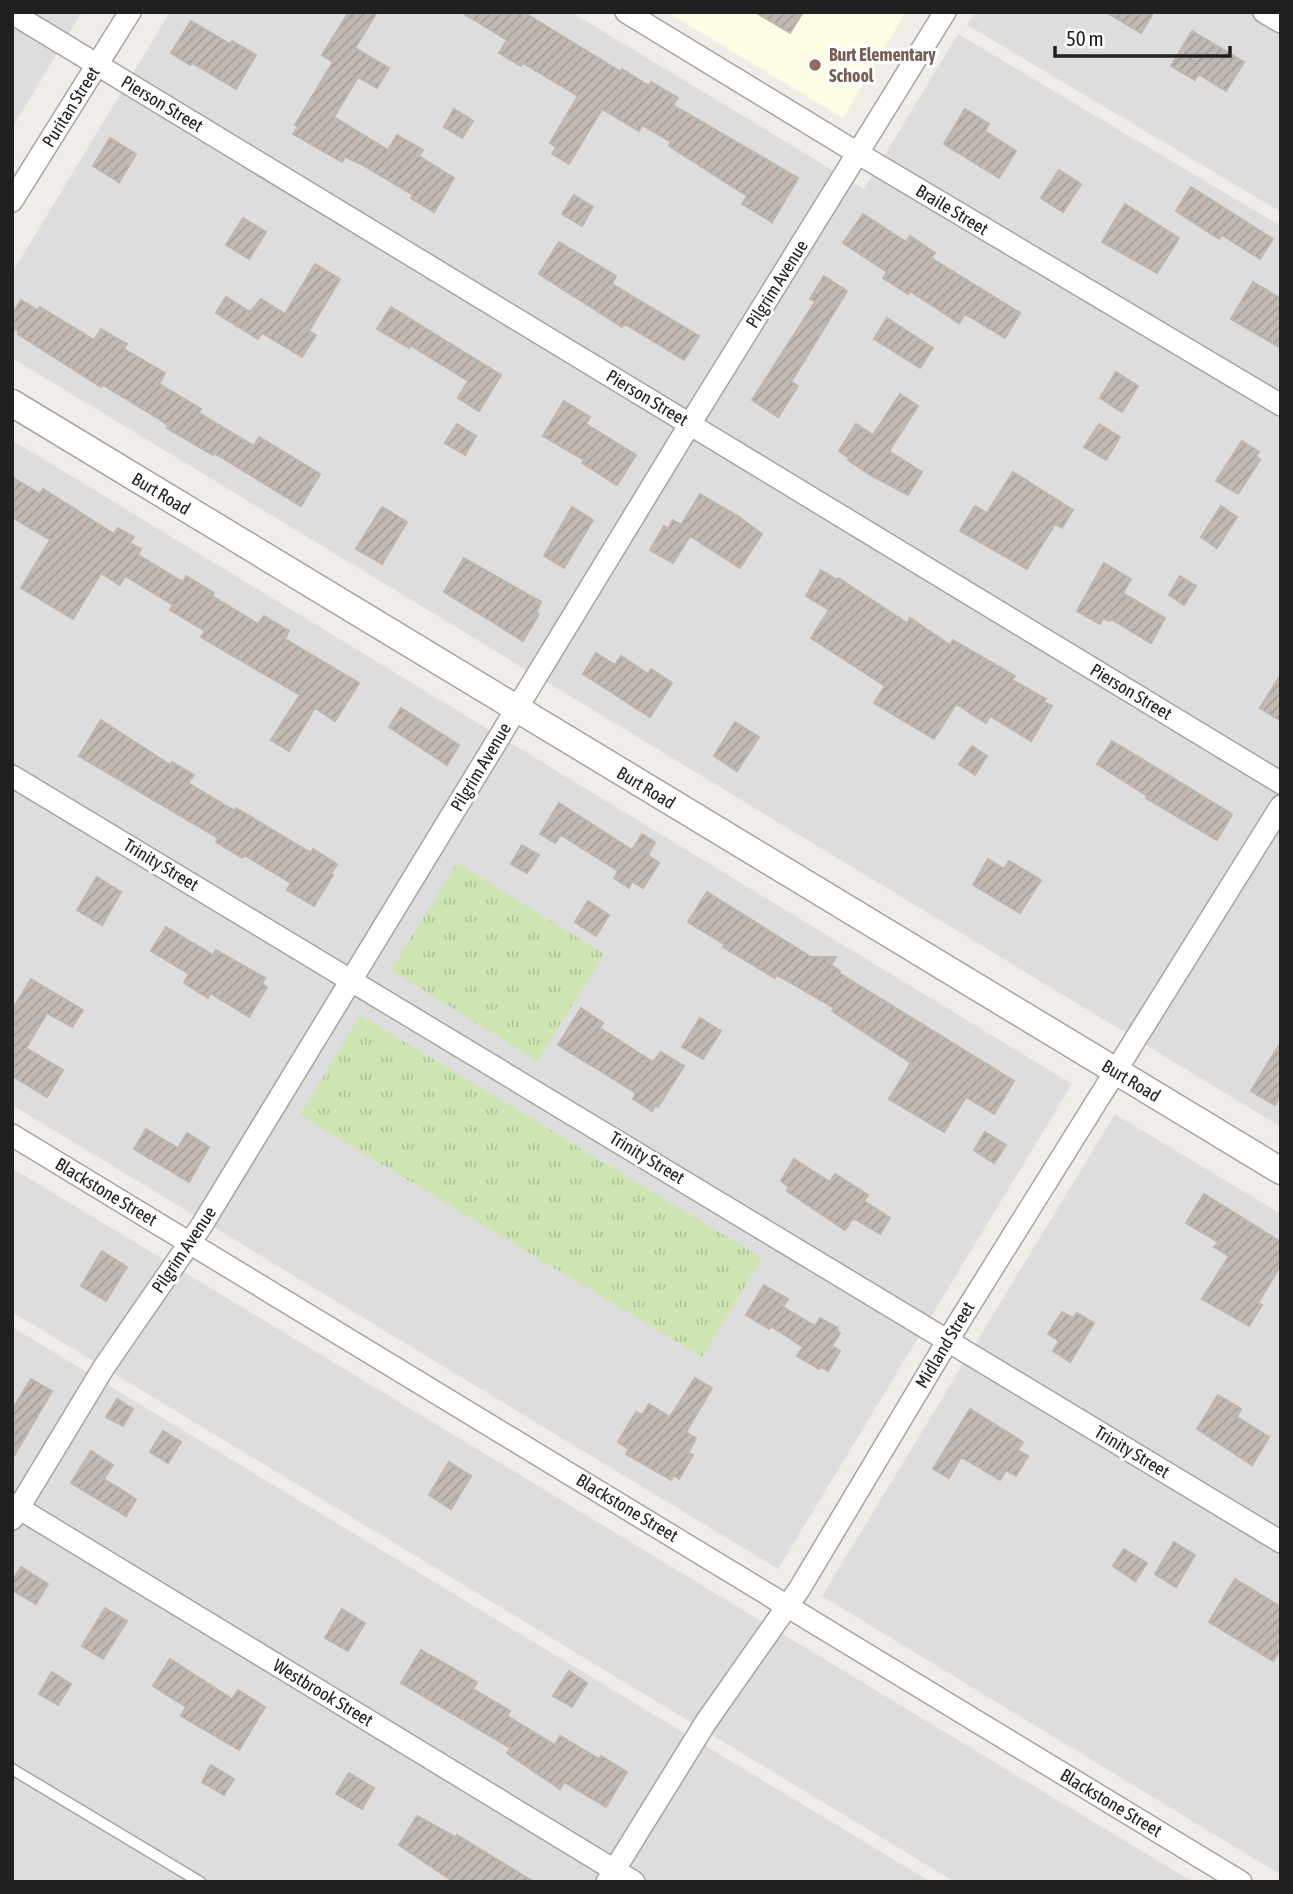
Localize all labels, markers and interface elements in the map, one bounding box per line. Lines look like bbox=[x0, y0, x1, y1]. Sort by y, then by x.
scale bar bbox=[1055, 14, 1230, 58]
text: 50 m bbox=[1066, 26, 1104, 50]
place label: Burt Elementary School bbox=[829, 44, 936, 86]
marker: Burt Elementary School bbox=[807, 57, 823, 73]
street label: Puritan Street bbox=[38, 62, 104, 151]
street label: Pierson Street bbox=[118, 71, 207, 136]
street label: Braile Street bbox=[912, 180, 992, 239]
street label: Pilgrim Avenue bbox=[741, 236, 812, 332]
street label: Pierson Street bbox=[603, 365, 692, 430]
street label: Burt Road bbox=[128, 468, 194, 519]
street label: Pierson Street bbox=[1087, 659, 1176, 724]
street label: Pilgrim Avenue bbox=[446, 719, 515, 815]
street label: Burt Road bbox=[613, 762, 679, 813]
street label: Trinity Street bbox=[120, 834, 203, 895]
street label: Burt Road bbox=[1098, 1055, 1164, 1106]
street label: Trinity Street bbox=[606, 1127, 689, 1188]
street label: Blackstone Street bbox=[52, 1153, 161, 1230]
street label: Pilgrim Avenue bbox=[147, 1203, 220, 1297]
street label: Midland Street bbox=[911, 1298, 979, 1392]
street label: Trinity Street bbox=[1091, 1421, 1174, 1482]
street label: Blackstone Street bbox=[573, 1469, 682, 1546]
street label: Westbrook Street bbox=[269, 1655, 377, 1731]
street label: Blackstone Street bbox=[1057, 1764, 1166, 1841]

